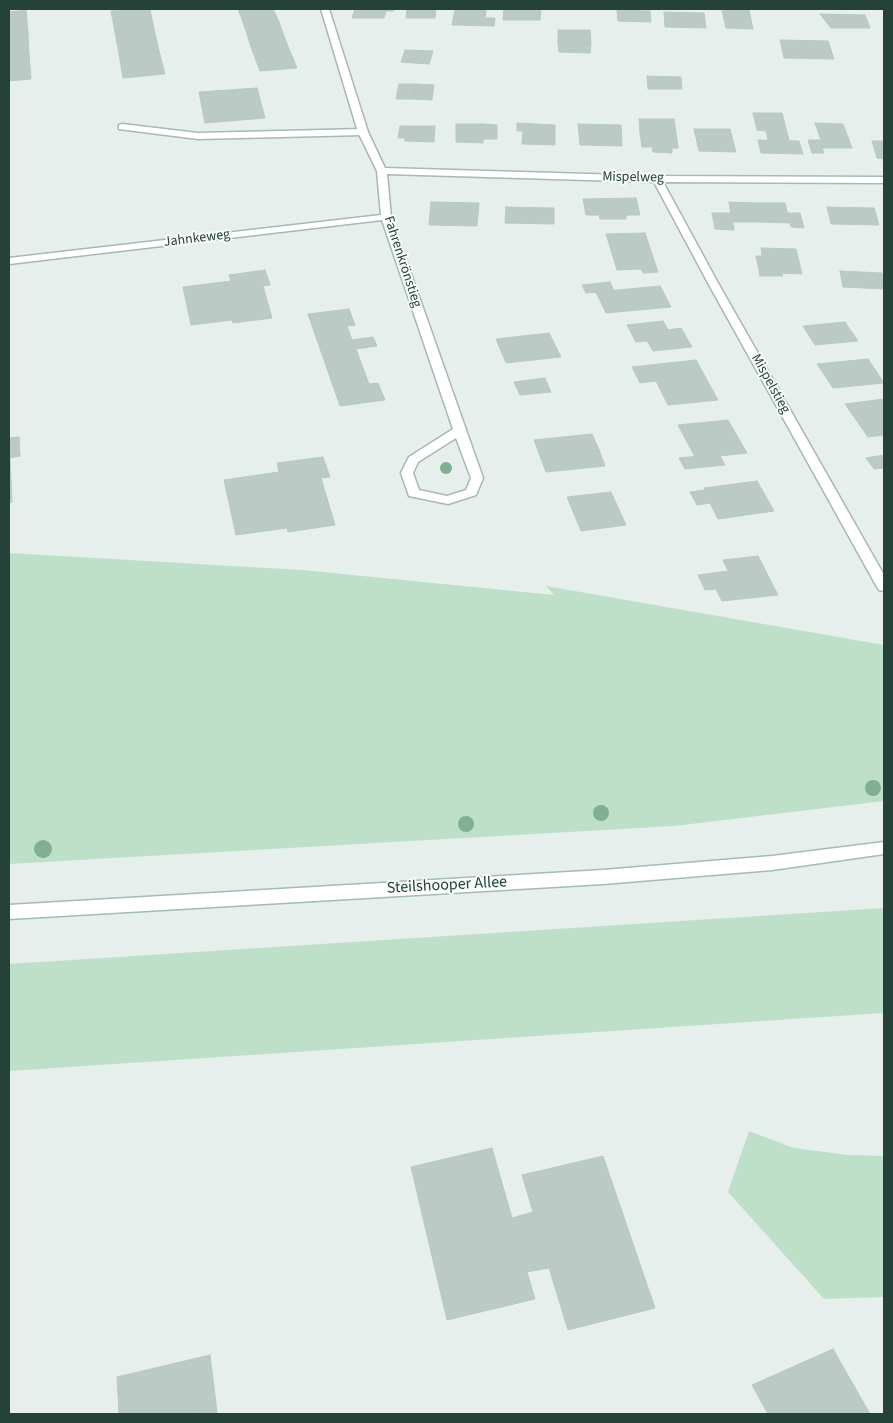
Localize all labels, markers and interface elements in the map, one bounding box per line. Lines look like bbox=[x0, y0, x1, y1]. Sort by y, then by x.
street label: Mispelweg bbox=[602, 169, 664, 187]
street label: Fahrenkrönstieg bbox=[379, 214, 425, 310]
street label: Jahnkeweg bbox=[163, 227, 231, 251]
street label: Mispelstieg bbox=[747, 351, 793, 417]
street label: Steilshooper Allee bbox=[386, 873, 508, 899]

